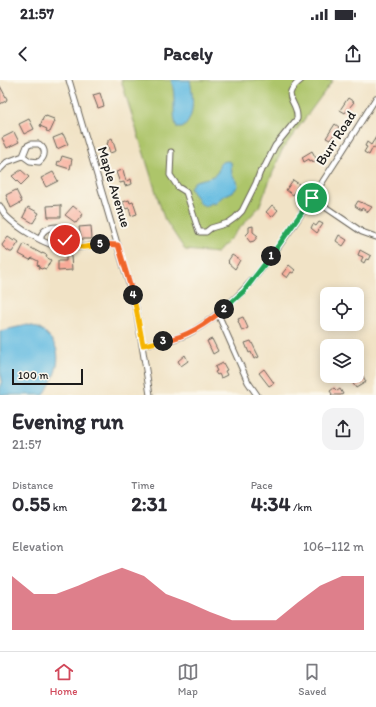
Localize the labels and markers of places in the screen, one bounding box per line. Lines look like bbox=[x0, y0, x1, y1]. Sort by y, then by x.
pin bbox=[295, 181, 329, 215]
pin bbox=[48, 223, 82, 257]
pin: 5 bbox=[90, 234, 110, 254]
pin: 1 bbox=[261, 246, 281, 266]
pin: 4 bbox=[123, 285, 143, 305]
pin: 2 bbox=[214, 299, 234, 319]
pin: 3 bbox=[153, 331, 173, 351]

